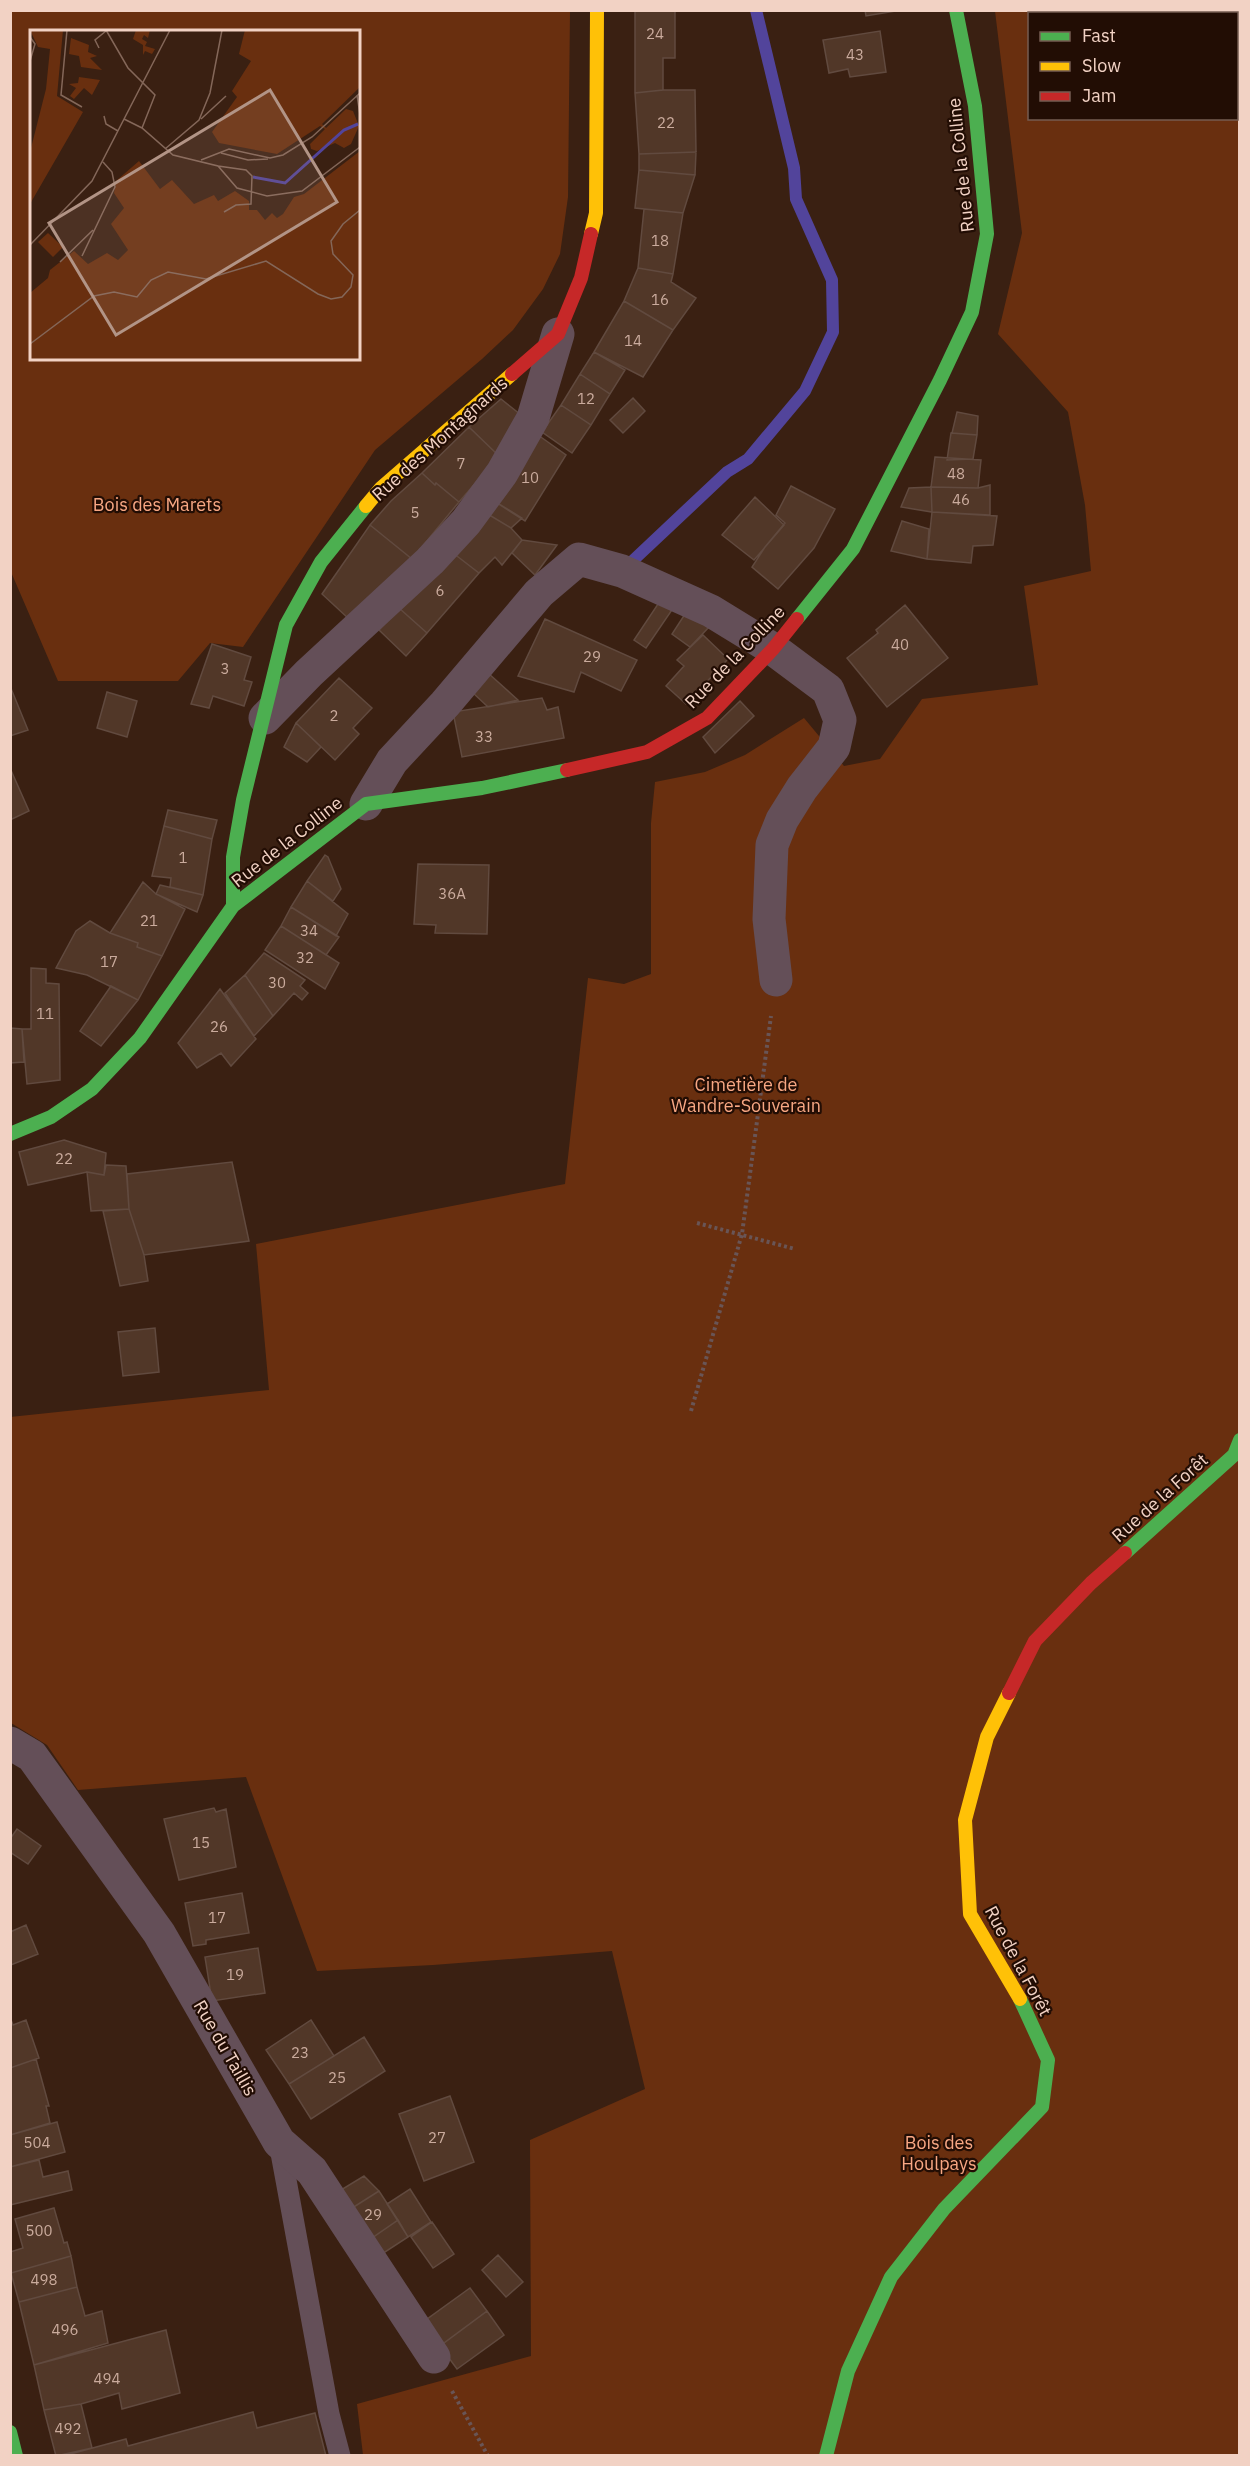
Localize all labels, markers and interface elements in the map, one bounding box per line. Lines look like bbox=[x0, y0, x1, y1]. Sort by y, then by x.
legend bbox=[1028, 12, 1238, 120]
house number: 24 bbox=[646, 24, 664, 43]
text: Fast bbox=[1082, 24, 1116, 47]
inset map bbox=[30, 30, 360, 360]
house number: 43 bbox=[846, 45, 864, 64]
text: Slow bbox=[1082, 54, 1121, 77]
text: Jam bbox=[1082, 84, 1117, 107]
street label: Rue de la Colline bbox=[942, 97, 979, 233]
house number: 22 bbox=[657, 113, 675, 132]
house number: 18 bbox=[651, 231, 669, 250]
house number: 16 bbox=[651, 290, 669, 309]
house number: 14 bbox=[624, 331, 642, 350]
street label: Rue des Montagnards bbox=[367, 371, 512, 506]
house number: 12 bbox=[577, 389, 595, 408]
house number: 7 bbox=[456, 454, 466, 473]
house number: 48 bbox=[947, 464, 965, 483]
house number: 10 bbox=[521, 468, 539, 487]
house number: 46 bbox=[952, 490, 970, 509]
park label: Bois des Marets bbox=[93, 493, 221, 516]
house number: 5 bbox=[410, 503, 420, 522]
house number: 6 bbox=[435, 581, 445, 600]
street label: Rue de la Colline bbox=[680, 600, 790, 713]
house number: 40 bbox=[891, 635, 909, 654]
house number: 29 bbox=[583, 647, 601, 666]
house number: 3 bbox=[220, 659, 230, 678]
house number: 2 bbox=[329, 706, 339, 725]
house number: 33 bbox=[475, 727, 493, 746]
street label: Rue de la Colline bbox=[227, 791, 347, 892]
house number: 1 bbox=[178, 848, 188, 867]
house number: 36A bbox=[438, 884, 466, 903]
house number: 21 bbox=[140, 911, 158, 930]
house number: 34 bbox=[300, 921, 318, 940]
house number: 32 bbox=[296, 948, 314, 967]
house number: 17 bbox=[100, 952, 118, 971]
house number: 30 bbox=[268, 973, 286, 992]
house number: 11 bbox=[36, 1004, 54, 1023]
house number: 26 bbox=[210, 1017, 228, 1036]
park label: Cimetière de Wandre-Souverain bbox=[671, 1073, 821, 1117]
house number: 22 bbox=[55, 1149, 73, 1168]
street label: Rue de la Forêt bbox=[1107, 1448, 1213, 1547]
house number: 15 bbox=[192, 1833, 210, 1852]
street label: Rue de la Forêt bbox=[980, 1902, 1057, 2020]
house number: 17 bbox=[208, 1908, 226, 1927]
house number: 19 bbox=[226, 1965, 244, 1984]
street label: Rue du Taillis bbox=[189, 1996, 262, 2100]
house number: 23 bbox=[291, 2043, 309, 2062]
house number: 25 bbox=[328, 2068, 346, 2087]
house number: 27 bbox=[428, 2128, 446, 2147]
park label: Bois des Houlpays bbox=[901, 2131, 977, 2175]
house number: 504 bbox=[23, 2133, 51, 2152]
house number: 29 bbox=[364, 2205, 382, 2224]
house number: 500 bbox=[25, 2221, 53, 2240]
house number: 498 bbox=[30, 2270, 58, 2289]
house number: 496 bbox=[51, 2320, 79, 2339]
house number: 494 bbox=[93, 2369, 121, 2388]
house number: 492 bbox=[54, 2419, 82, 2438]

